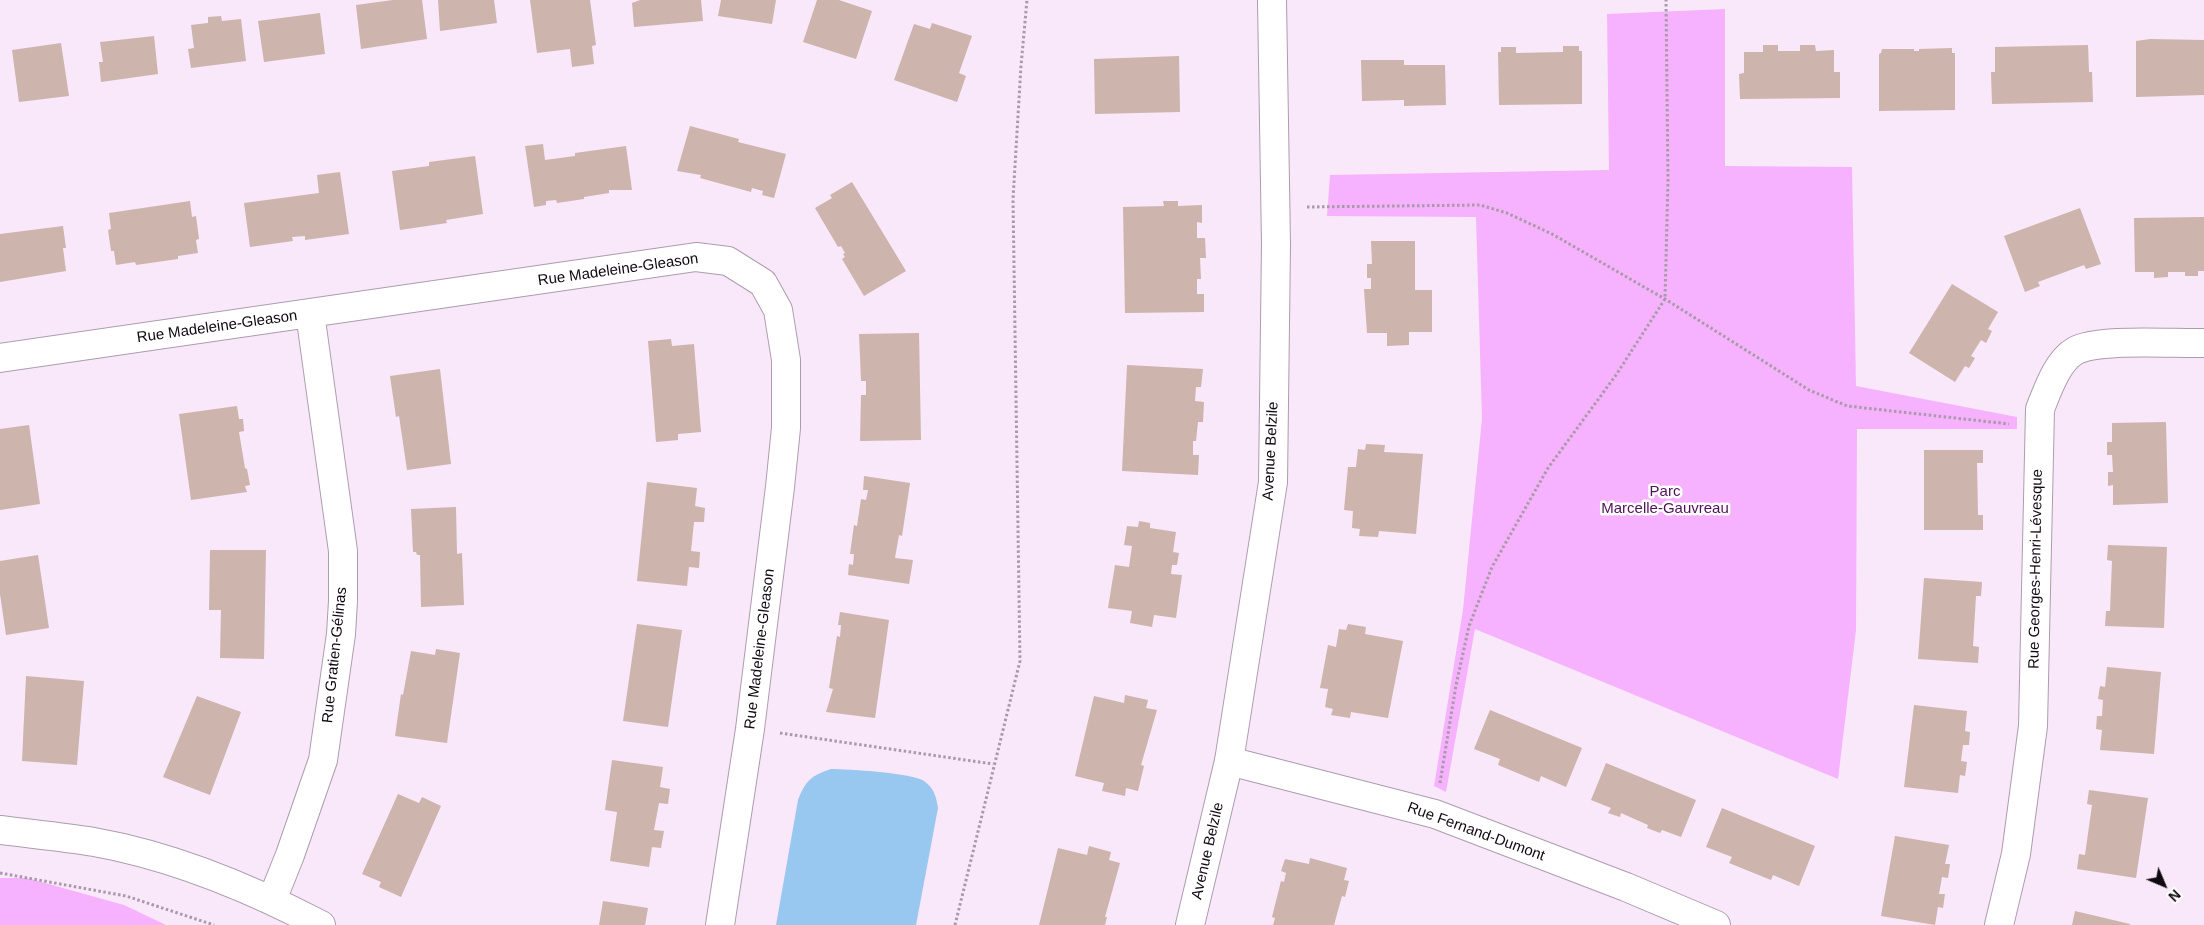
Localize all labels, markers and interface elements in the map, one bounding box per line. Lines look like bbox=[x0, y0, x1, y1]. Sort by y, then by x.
street label: Rue Madeleine-Gleason bbox=[537, 250, 699, 290]
street label: Rue Madeleine-Gleason bbox=[136, 307, 298, 347]
street label: Avenue Belzile bbox=[1259, 401, 1283, 501]
street label: Rue Georges-Henri-Lévesque bbox=[2025, 469, 2047, 669]
park label: Parc Marcelle-Gauvreau bbox=[1601, 483, 1729, 518]
street label: Rue Madeleine-Gleason bbox=[741, 568, 779, 730]
street label: Rue Gratien-Gélinas bbox=[319, 586, 351, 724]
street label: Rue Fernand-Dumont bbox=[1405, 799, 1547, 865]
street label: Avenue Belzile bbox=[1188, 801, 1228, 901]
north arrow bbox=[2139, 860, 2189, 910]
text: N bbox=[2165, 886, 2184, 905]

